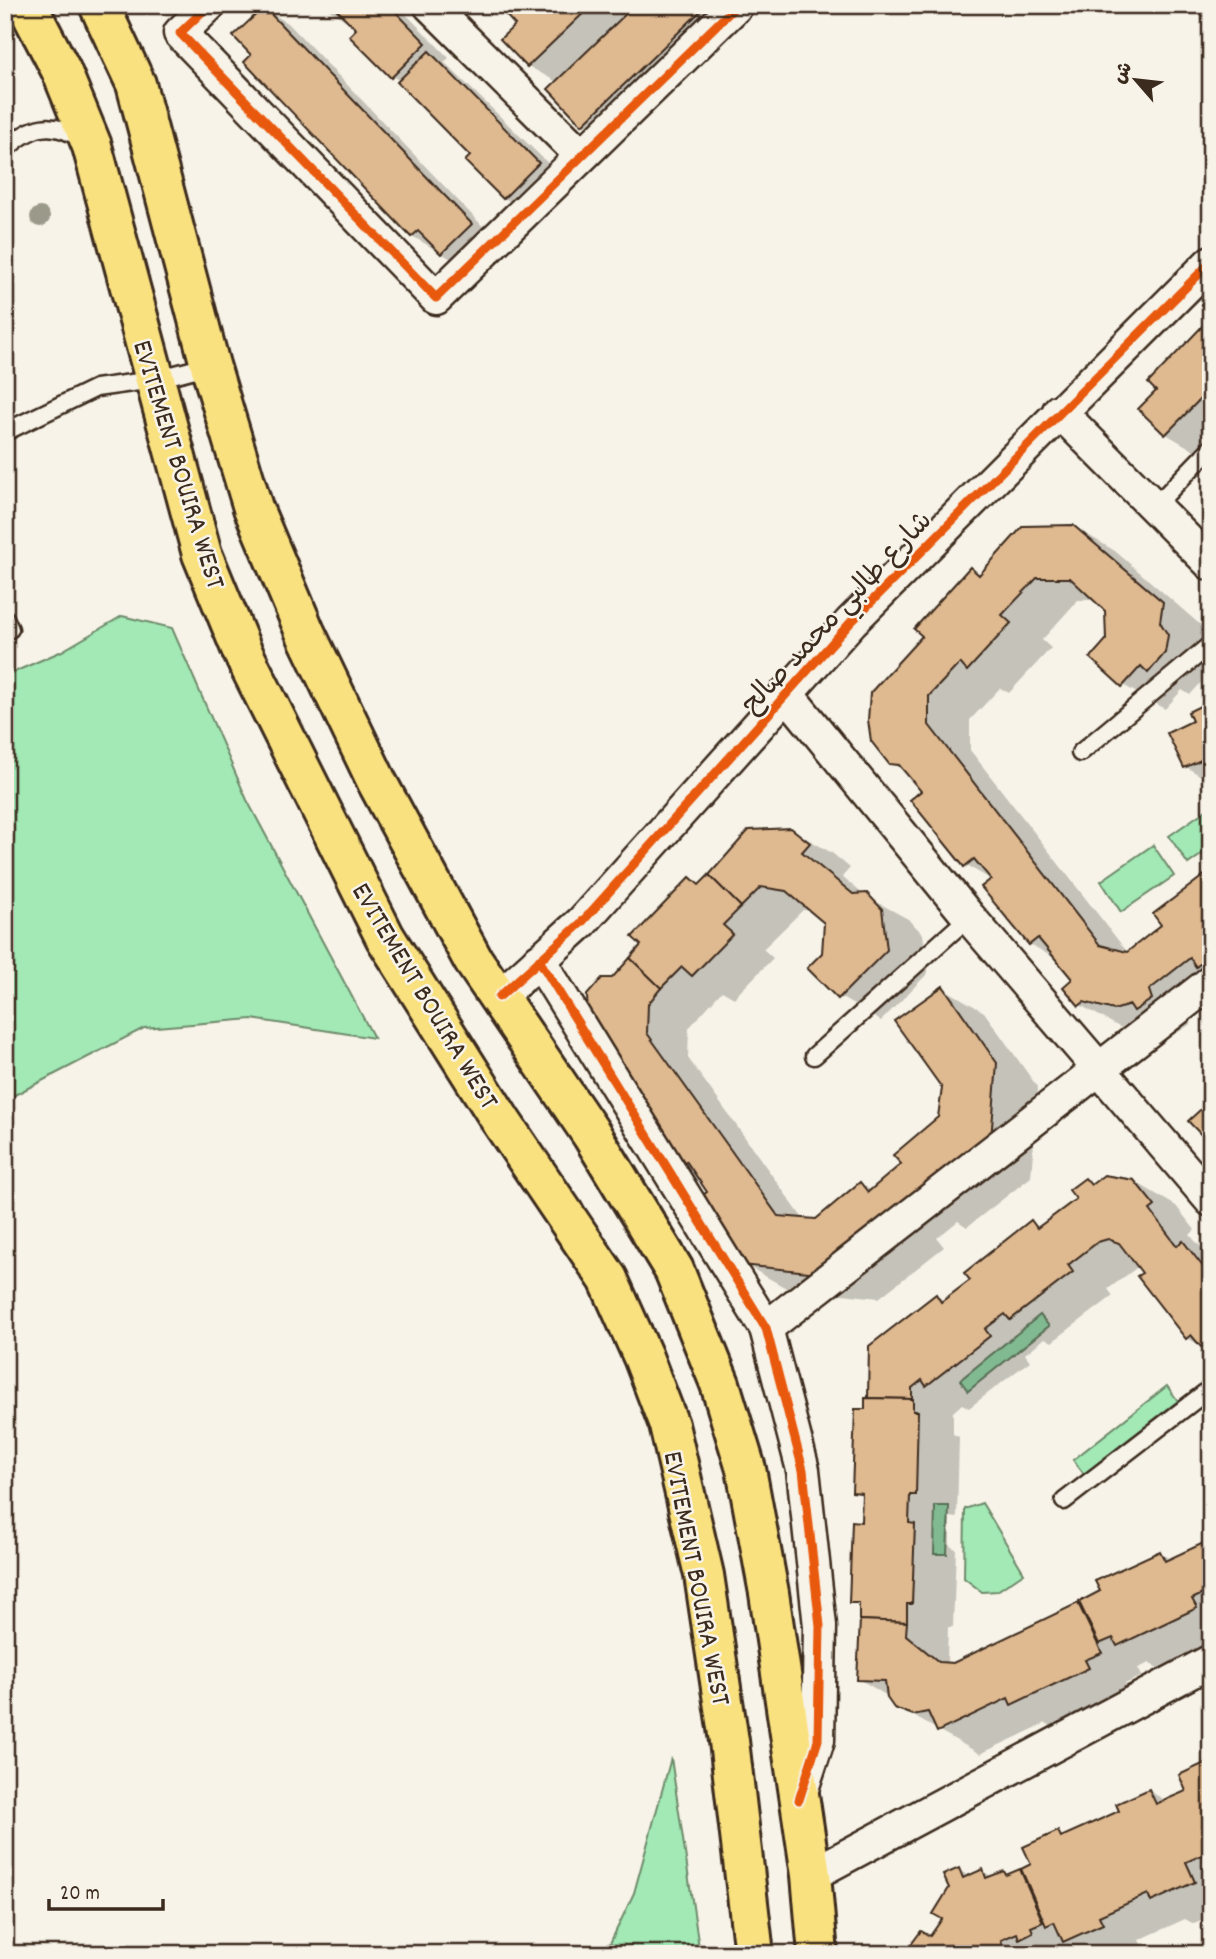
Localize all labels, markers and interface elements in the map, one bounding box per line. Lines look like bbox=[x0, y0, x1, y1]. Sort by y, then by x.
north arrow bbox=[1100, 46, 1170, 116]
text: ش bbox=[1107, 58, 1141, 89]
street label: EVITEMENT BOUIRA WEST bbox=[119, 336, 233, 595]
street label: شارع طالبي محمد صالح bbox=[734, 504, 944, 725]
street label: EVITEMENT BOUIRA WEST bbox=[339, 876, 506, 1119]
street label: EVITEMENT BOUIRA WEST bbox=[650, 1448, 738, 1710]
scale bar bbox=[49, 1868, 163, 1912]
text: 20 m bbox=[60, 1880, 100, 1910]

